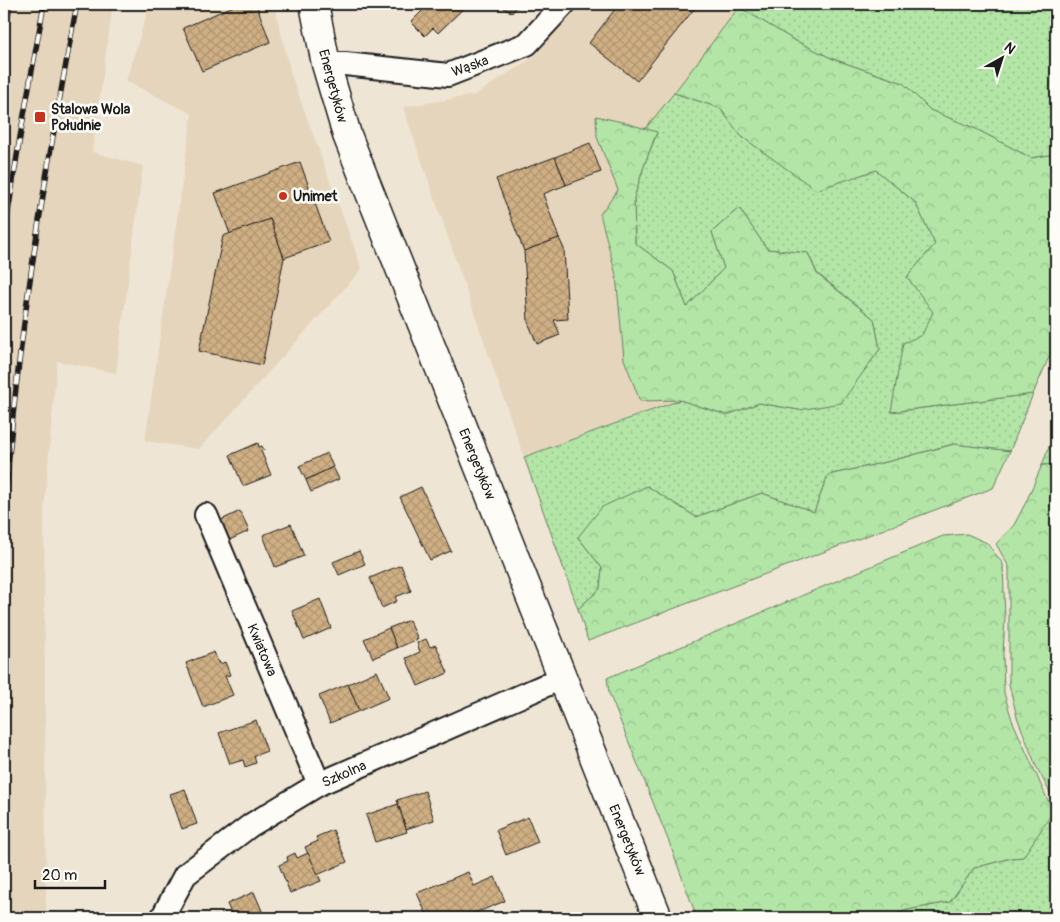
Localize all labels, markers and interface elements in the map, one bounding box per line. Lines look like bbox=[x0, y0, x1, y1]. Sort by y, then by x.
north arrow bbox=[978, 32, 1028, 82]
text: N bbox=[1001, 39, 1019, 58]
street label: Energetyków bbox=[315, 47, 351, 125]
street label: Wąska bbox=[449, 52, 491, 80]
place label: Stalowa Wola Południe bbox=[51, 101, 131, 134]
marker: Stalowa Wola Południe bbox=[33, 110, 47, 124]
place label: Unimet bbox=[293, 188, 338, 205]
marker: Unimet bbox=[277, 190, 289, 202]
street label: Energetyków bbox=[455, 426, 499, 503]
street label: Kwiatowa bbox=[243, 621, 281, 679]
street label: Szkolna bbox=[319, 757, 369, 791]
street label: Energetyków bbox=[605, 802, 649, 879]
scale bar bbox=[35, 857, 105, 889]
text: 20 m bbox=[42, 866, 77, 885]

